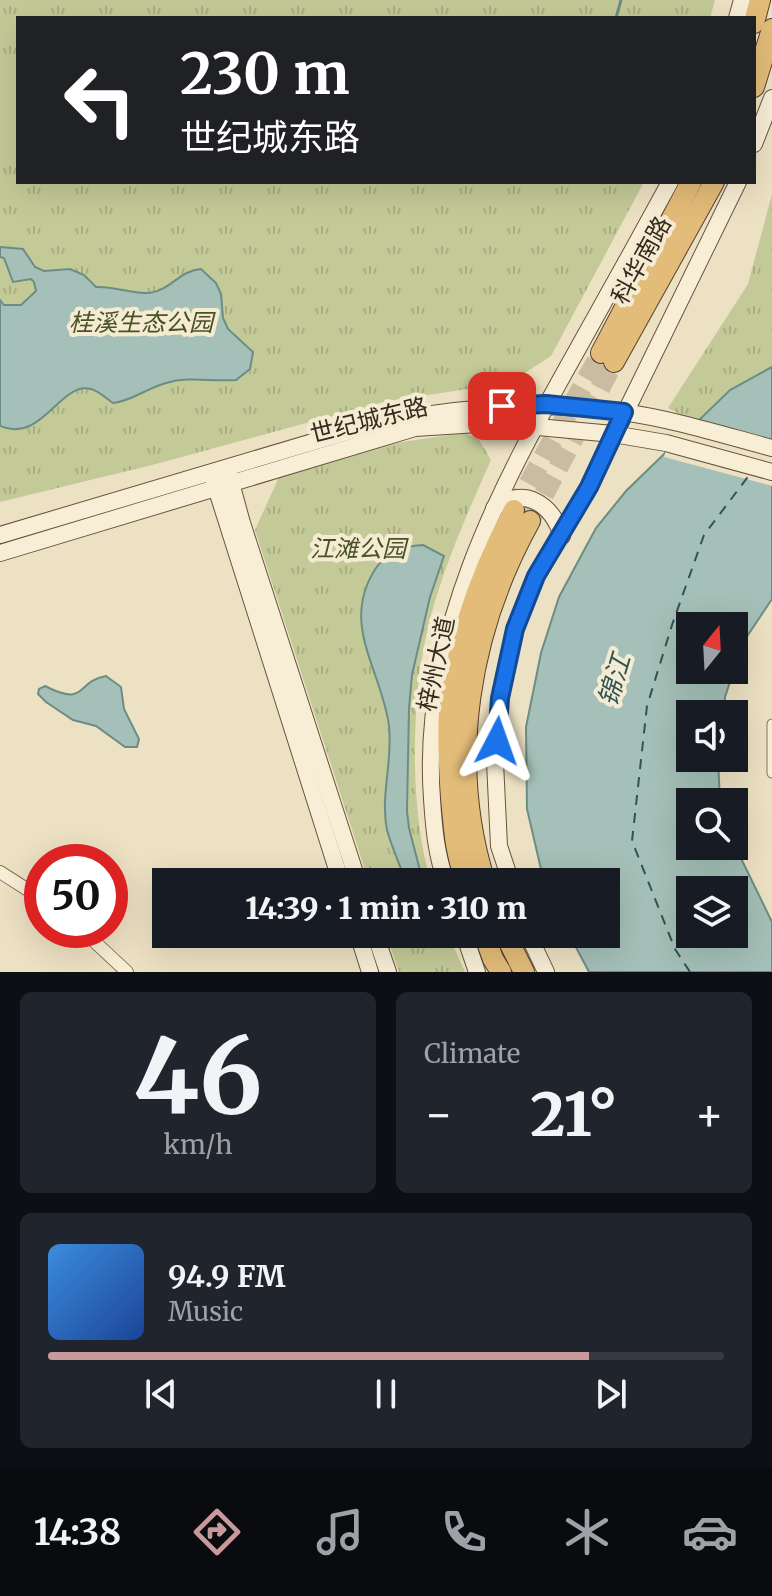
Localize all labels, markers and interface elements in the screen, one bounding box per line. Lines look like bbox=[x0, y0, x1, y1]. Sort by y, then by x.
text: 230 m bbox=[180, 39, 350, 109]
icon: left bbox=[48, 48, 152, 152]
text: 世纪城东路 bbox=[180, 115, 360, 160]
street label: 科华南路 bbox=[604, 211, 678, 309]
park label: 桂溪生态公园 bbox=[69, 307, 216, 338]
pin bbox=[468, 372, 536, 440]
icon: arrive bbox=[480, 384, 524, 428]
street label: 世纪城东路 bbox=[307, 390, 431, 450]
park label: 江滩公园 bbox=[310, 533, 409, 564]
north arrow bbox=[676, 612, 748, 684]
map controls bbox=[676, 612, 748, 948]
street label: 梓州大道 bbox=[411, 614, 461, 714]
water label: 锦江 bbox=[591, 647, 638, 710]
position arrow bbox=[455, 699, 539, 783]
button: sound bbox=[676, 700, 748, 772]
button: search bbox=[676, 788, 748, 860]
speed limit sign: 50 bbox=[24, 844, 128, 948]
button: layers bbox=[676, 876, 748, 948]
text: 14:39 · 1 min · 310 m bbox=[245, 889, 527, 927]
text: 46 bbox=[133, 1011, 263, 1141]
text: Climate bbox=[424, 1037, 520, 1070]
text: 21° bbox=[530, 1077, 618, 1152]
text: − bbox=[424, 1087, 453, 1142]
text: + bbox=[695, 1087, 724, 1142]
text: km/h bbox=[164, 1128, 232, 1161]
text: 94.9 FM bbox=[168, 1257, 286, 1295]
text: Music bbox=[168, 1295, 243, 1328]
icon: previous bbox=[139, 1372, 183, 1416]
icon: pause bbox=[364, 1372, 408, 1416]
icon: next bbox=[589, 1372, 633, 1416]
icon: directions bbox=[189, 1504, 245, 1560]
icon: music bbox=[312, 1504, 368, 1560]
icon: phone bbox=[436, 1504, 492, 1560]
icon: climate bbox=[559, 1504, 615, 1560]
icon: car bbox=[682, 1504, 738, 1560]
text: 14:38 bbox=[34, 1510, 121, 1555]

